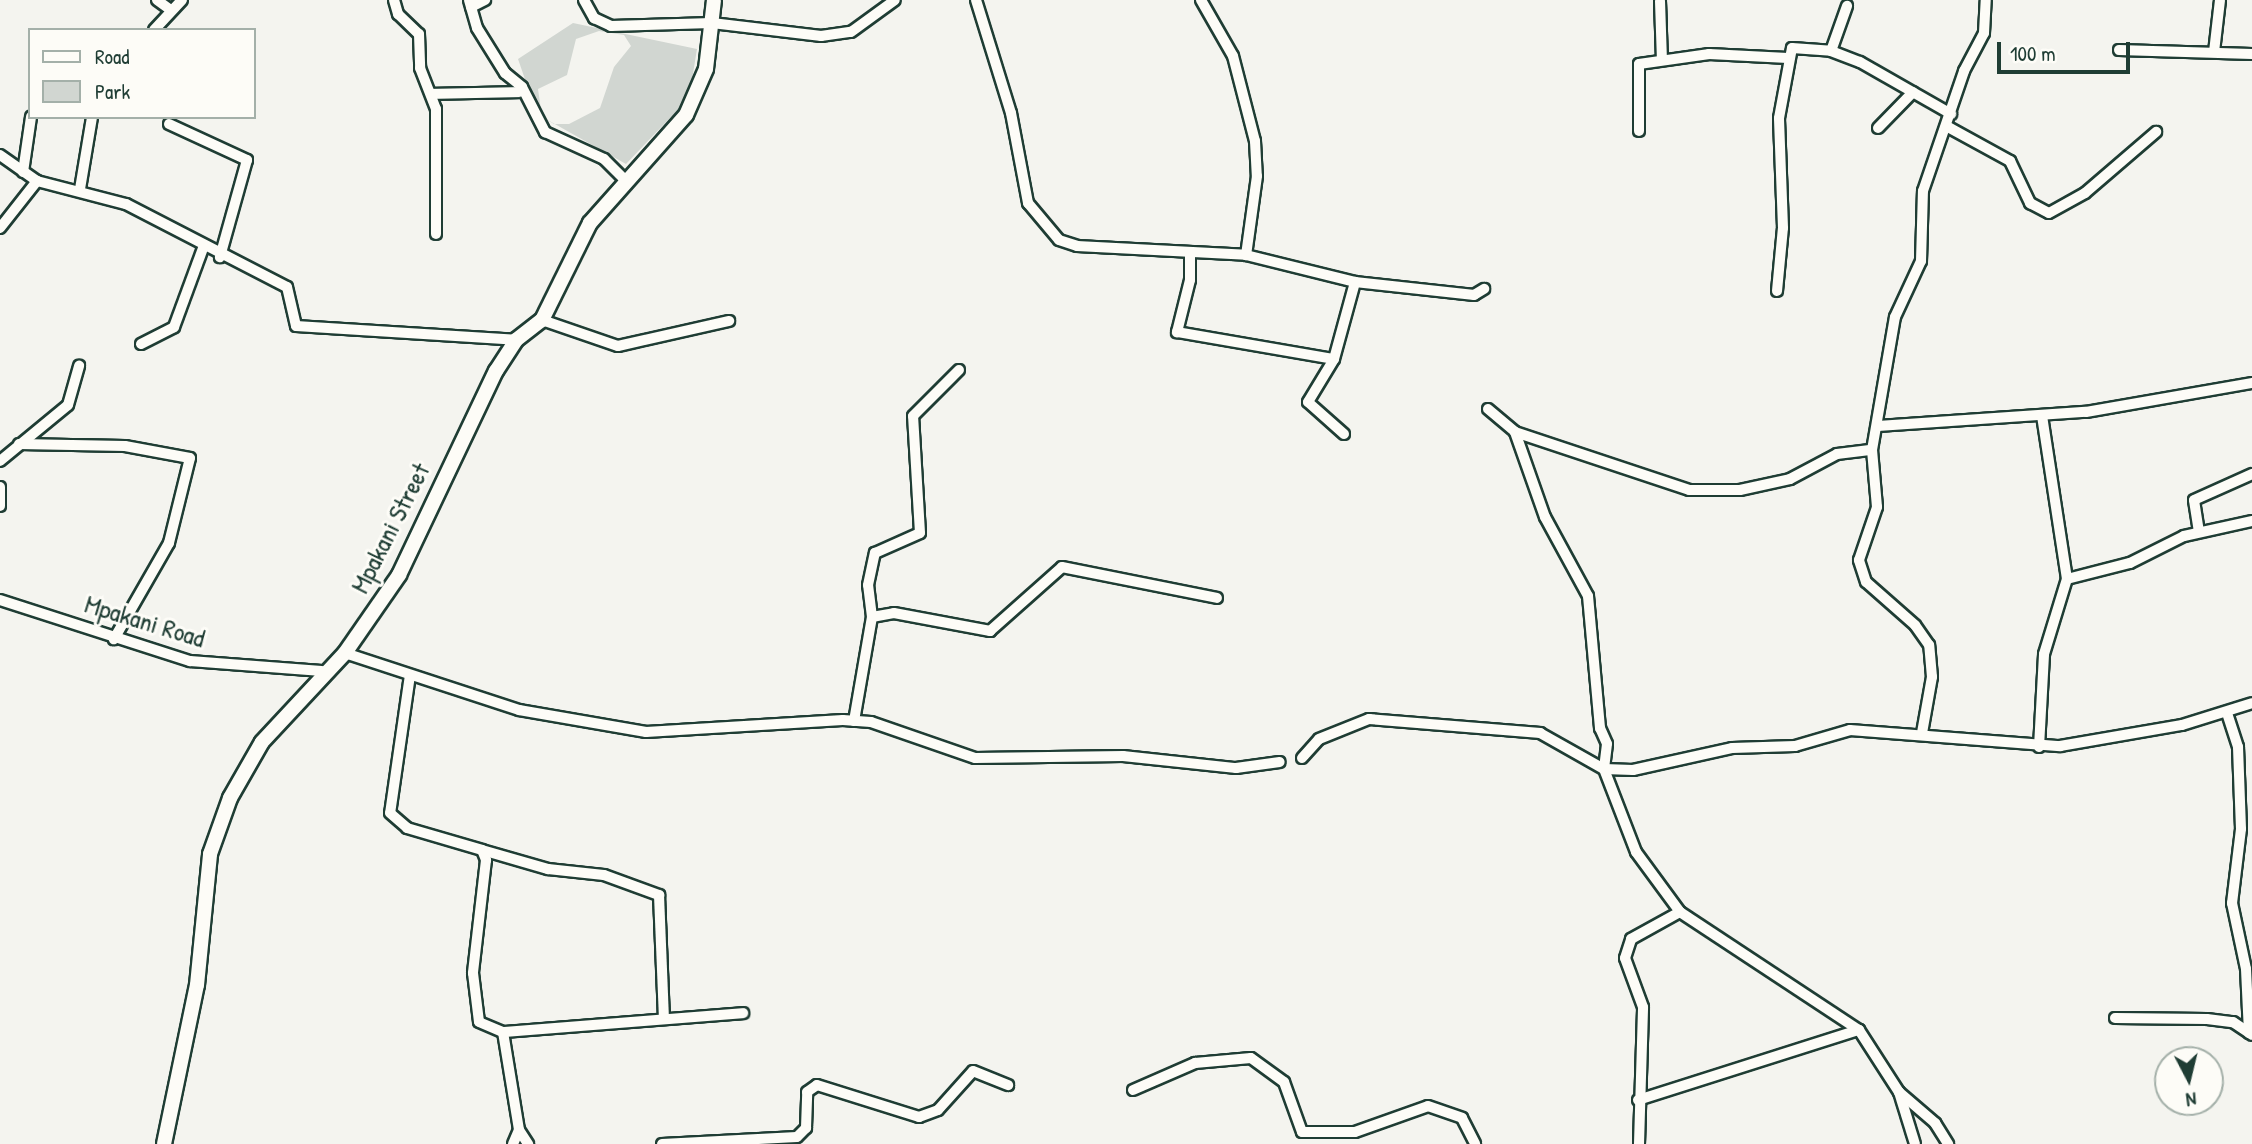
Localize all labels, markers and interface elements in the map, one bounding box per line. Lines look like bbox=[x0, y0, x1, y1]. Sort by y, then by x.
legend bbox=[28, 28, 256, 119]
scale bar bbox=[2000, 28, 2133, 72]
text: 100 m bbox=[2010, 39, 2056, 68]
text: Road bbox=[95, 42, 129, 71]
text: Park bbox=[95, 77, 130, 106]
street label: Mpakani Street bbox=[344, 458, 436, 598]
street label: Mpakani Road bbox=[81, 588, 209, 654]
north arrow bbox=[2154, 1046, 2224, 1116]
text: N bbox=[2185, 1086, 2198, 1113]

